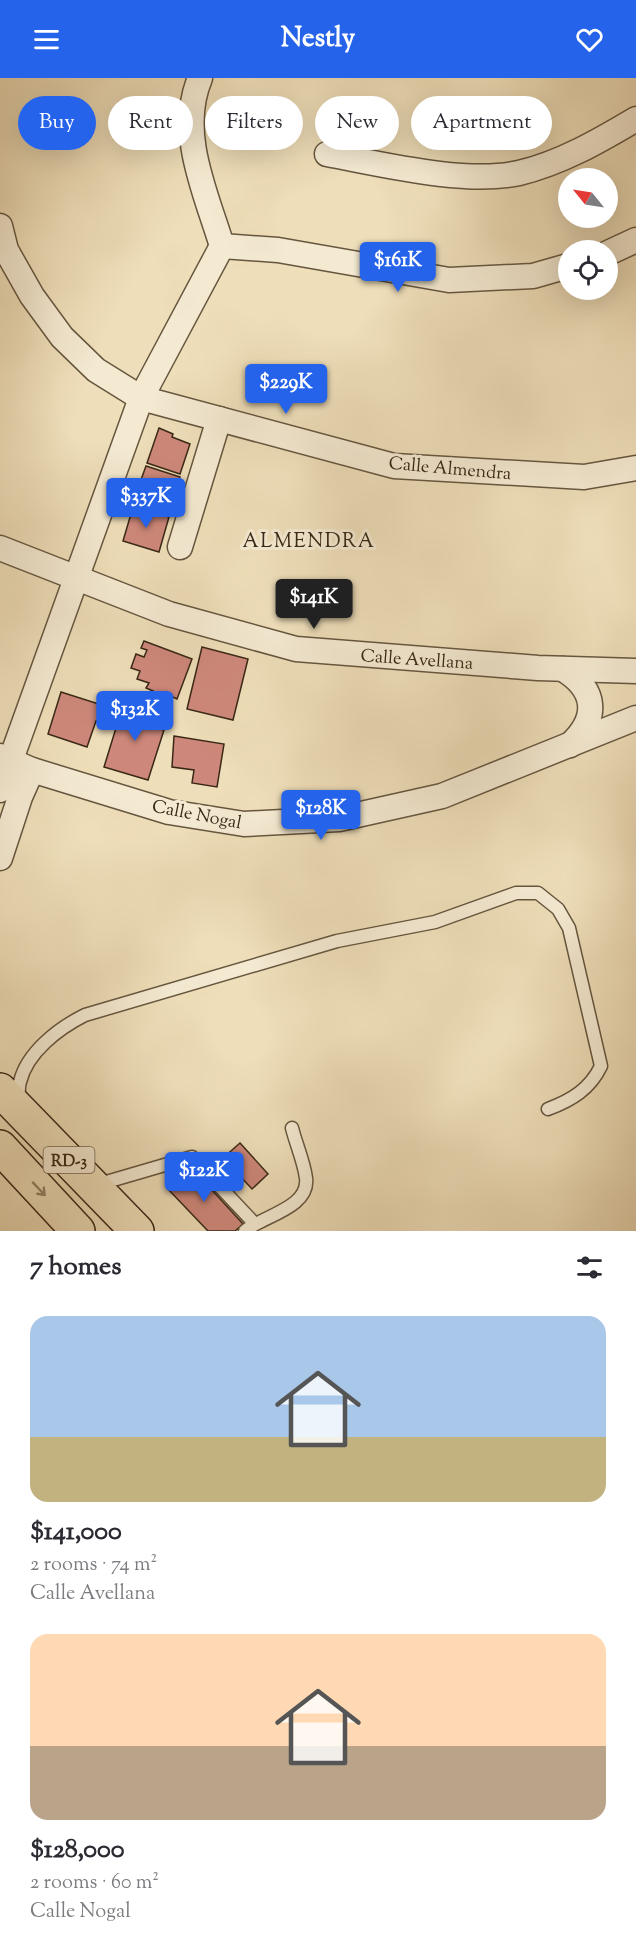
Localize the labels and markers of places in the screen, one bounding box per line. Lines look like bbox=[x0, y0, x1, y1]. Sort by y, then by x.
pin: $161K bbox=[356, 242, 440, 293]
pin: $229K bbox=[244, 364, 328, 415]
pin: $337K bbox=[104, 478, 188, 529]
pin: $141K bbox=[272, 579, 356, 630]
pin: $132K bbox=[93, 691, 177, 742]
pin: $128K bbox=[279, 790, 363, 841]
pin: $122K bbox=[162, 1152, 246, 1203]

